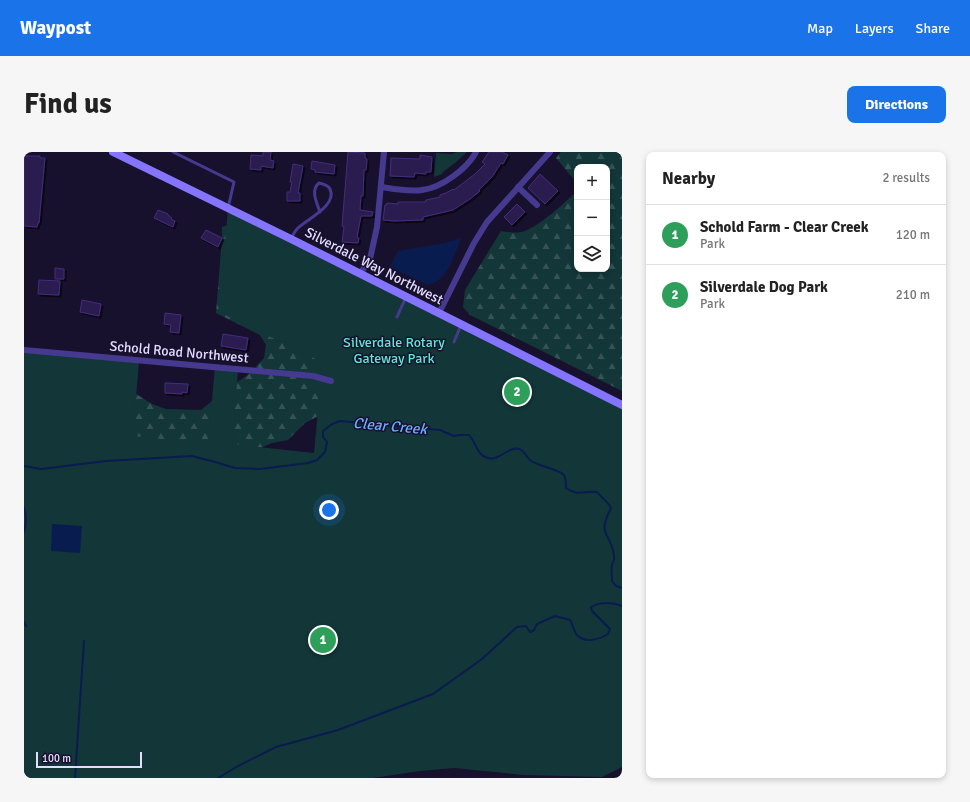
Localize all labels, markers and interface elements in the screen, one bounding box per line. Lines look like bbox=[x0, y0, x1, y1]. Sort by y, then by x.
text: Waypost bbox=[20, 16, 91, 40]
text: Map bbox=[807, 20, 833, 37]
text: Layers bbox=[855, 20, 894, 37]
text: Share bbox=[916, 20, 950, 37]
button: Directions bbox=[847, 86, 946, 123]
text: Find us bbox=[24, 87, 112, 121]
map controls bbox=[574, 164, 610, 272]
button: + bbox=[574, 164, 610, 200]
text: Nearby bbox=[662, 168, 715, 189]
text: 2 results bbox=[882, 170, 930, 186]
button: − bbox=[574, 200, 610, 236]
text: Schold Farm - Clear Creek bbox=[700, 218, 869, 236]
street label: Silverdale Way Northwest bbox=[302, 224, 446, 308]
text: 1 bbox=[671, 227, 679, 243]
text: 120 m bbox=[896, 227, 930, 243]
button: layers bbox=[574, 236, 610, 272]
text: Park bbox=[700, 236, 725, 252]
text: Silverdale Dog Park bbox=[700, 278, 828, 296]
text: 2 bbox=[671, 287, 679, 303]
text: 210 m bbox=[896, 287, 930, 303]
text: Park bbox=[700, 296, 725, 312]
park label: Silverdale Rotary Gateway Park bbox=[343, 334, 445, 367]
street label: Schold Road Northwest bbox=[109, 337, 249, 367]
pin: 2 bbox=[504, 377, 530, 407]
water label: Clear Creek bbox=[352, 414, 429, 438]
your location bbox=[319, 500, 339, 520]
pin: 1 bbox=[310, 625, 336, 655]
scale bar bbox=[36, 750, 142, 769]
text: 100 m bbox=[42, 752, 71, 765]

